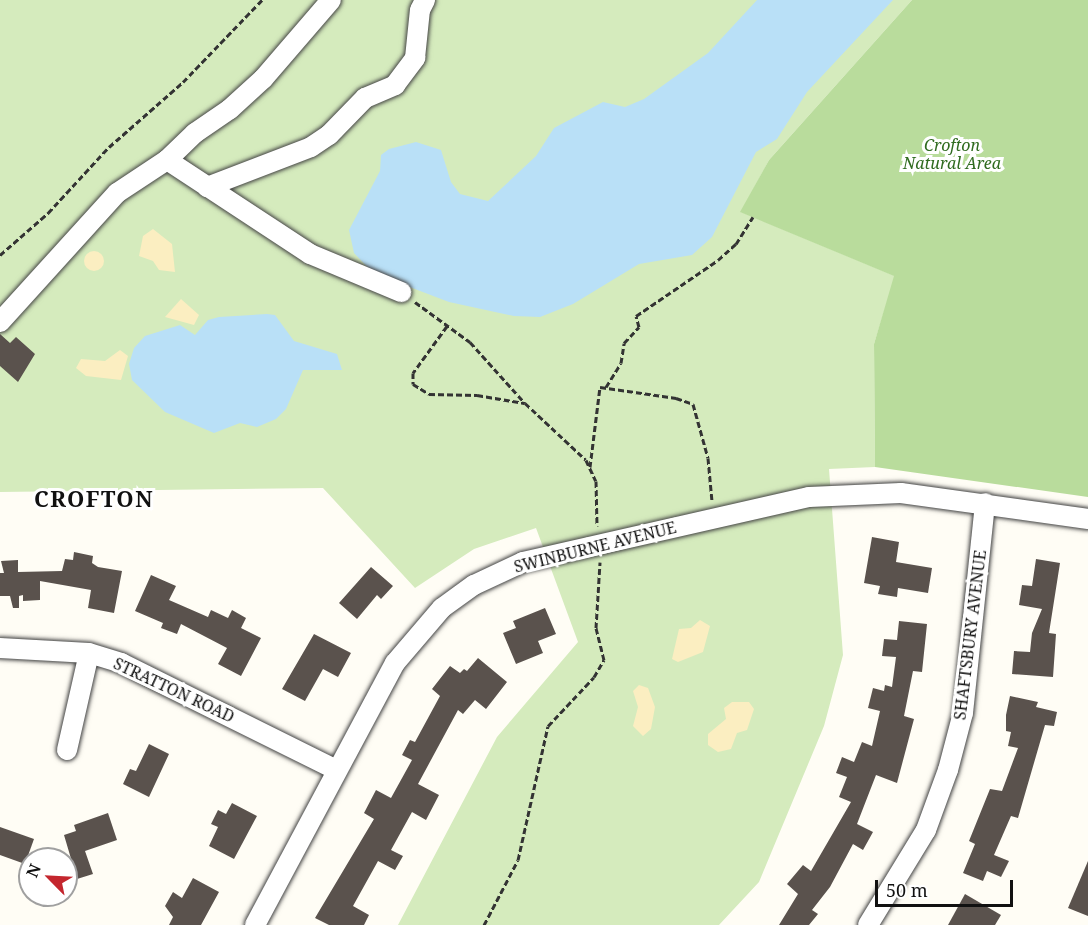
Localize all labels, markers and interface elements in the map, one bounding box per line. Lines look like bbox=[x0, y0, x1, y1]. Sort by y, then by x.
park label: Crofton Natural Area bbox=[903, 135, 1001, 173]
district label: CROFTON bbox=[34, 486, 154, 512]
street label: SWINBURNE AVENUE bbox=[512, 518, 678, 576]
street label: SHAFTSBURY AVENUE bbox=[950, 549, 990, 721]
street label: STRATTON ROAD bbox=[110, 654, 238, 726]
north arrow bbox=[18, 847, 78, 907]
text: N bbox=[21, 860, 46, 881]
scale bar bbox=[878, 868, 1016, 906]
text: 50 m bbox=[886, 878, 928, 902]

